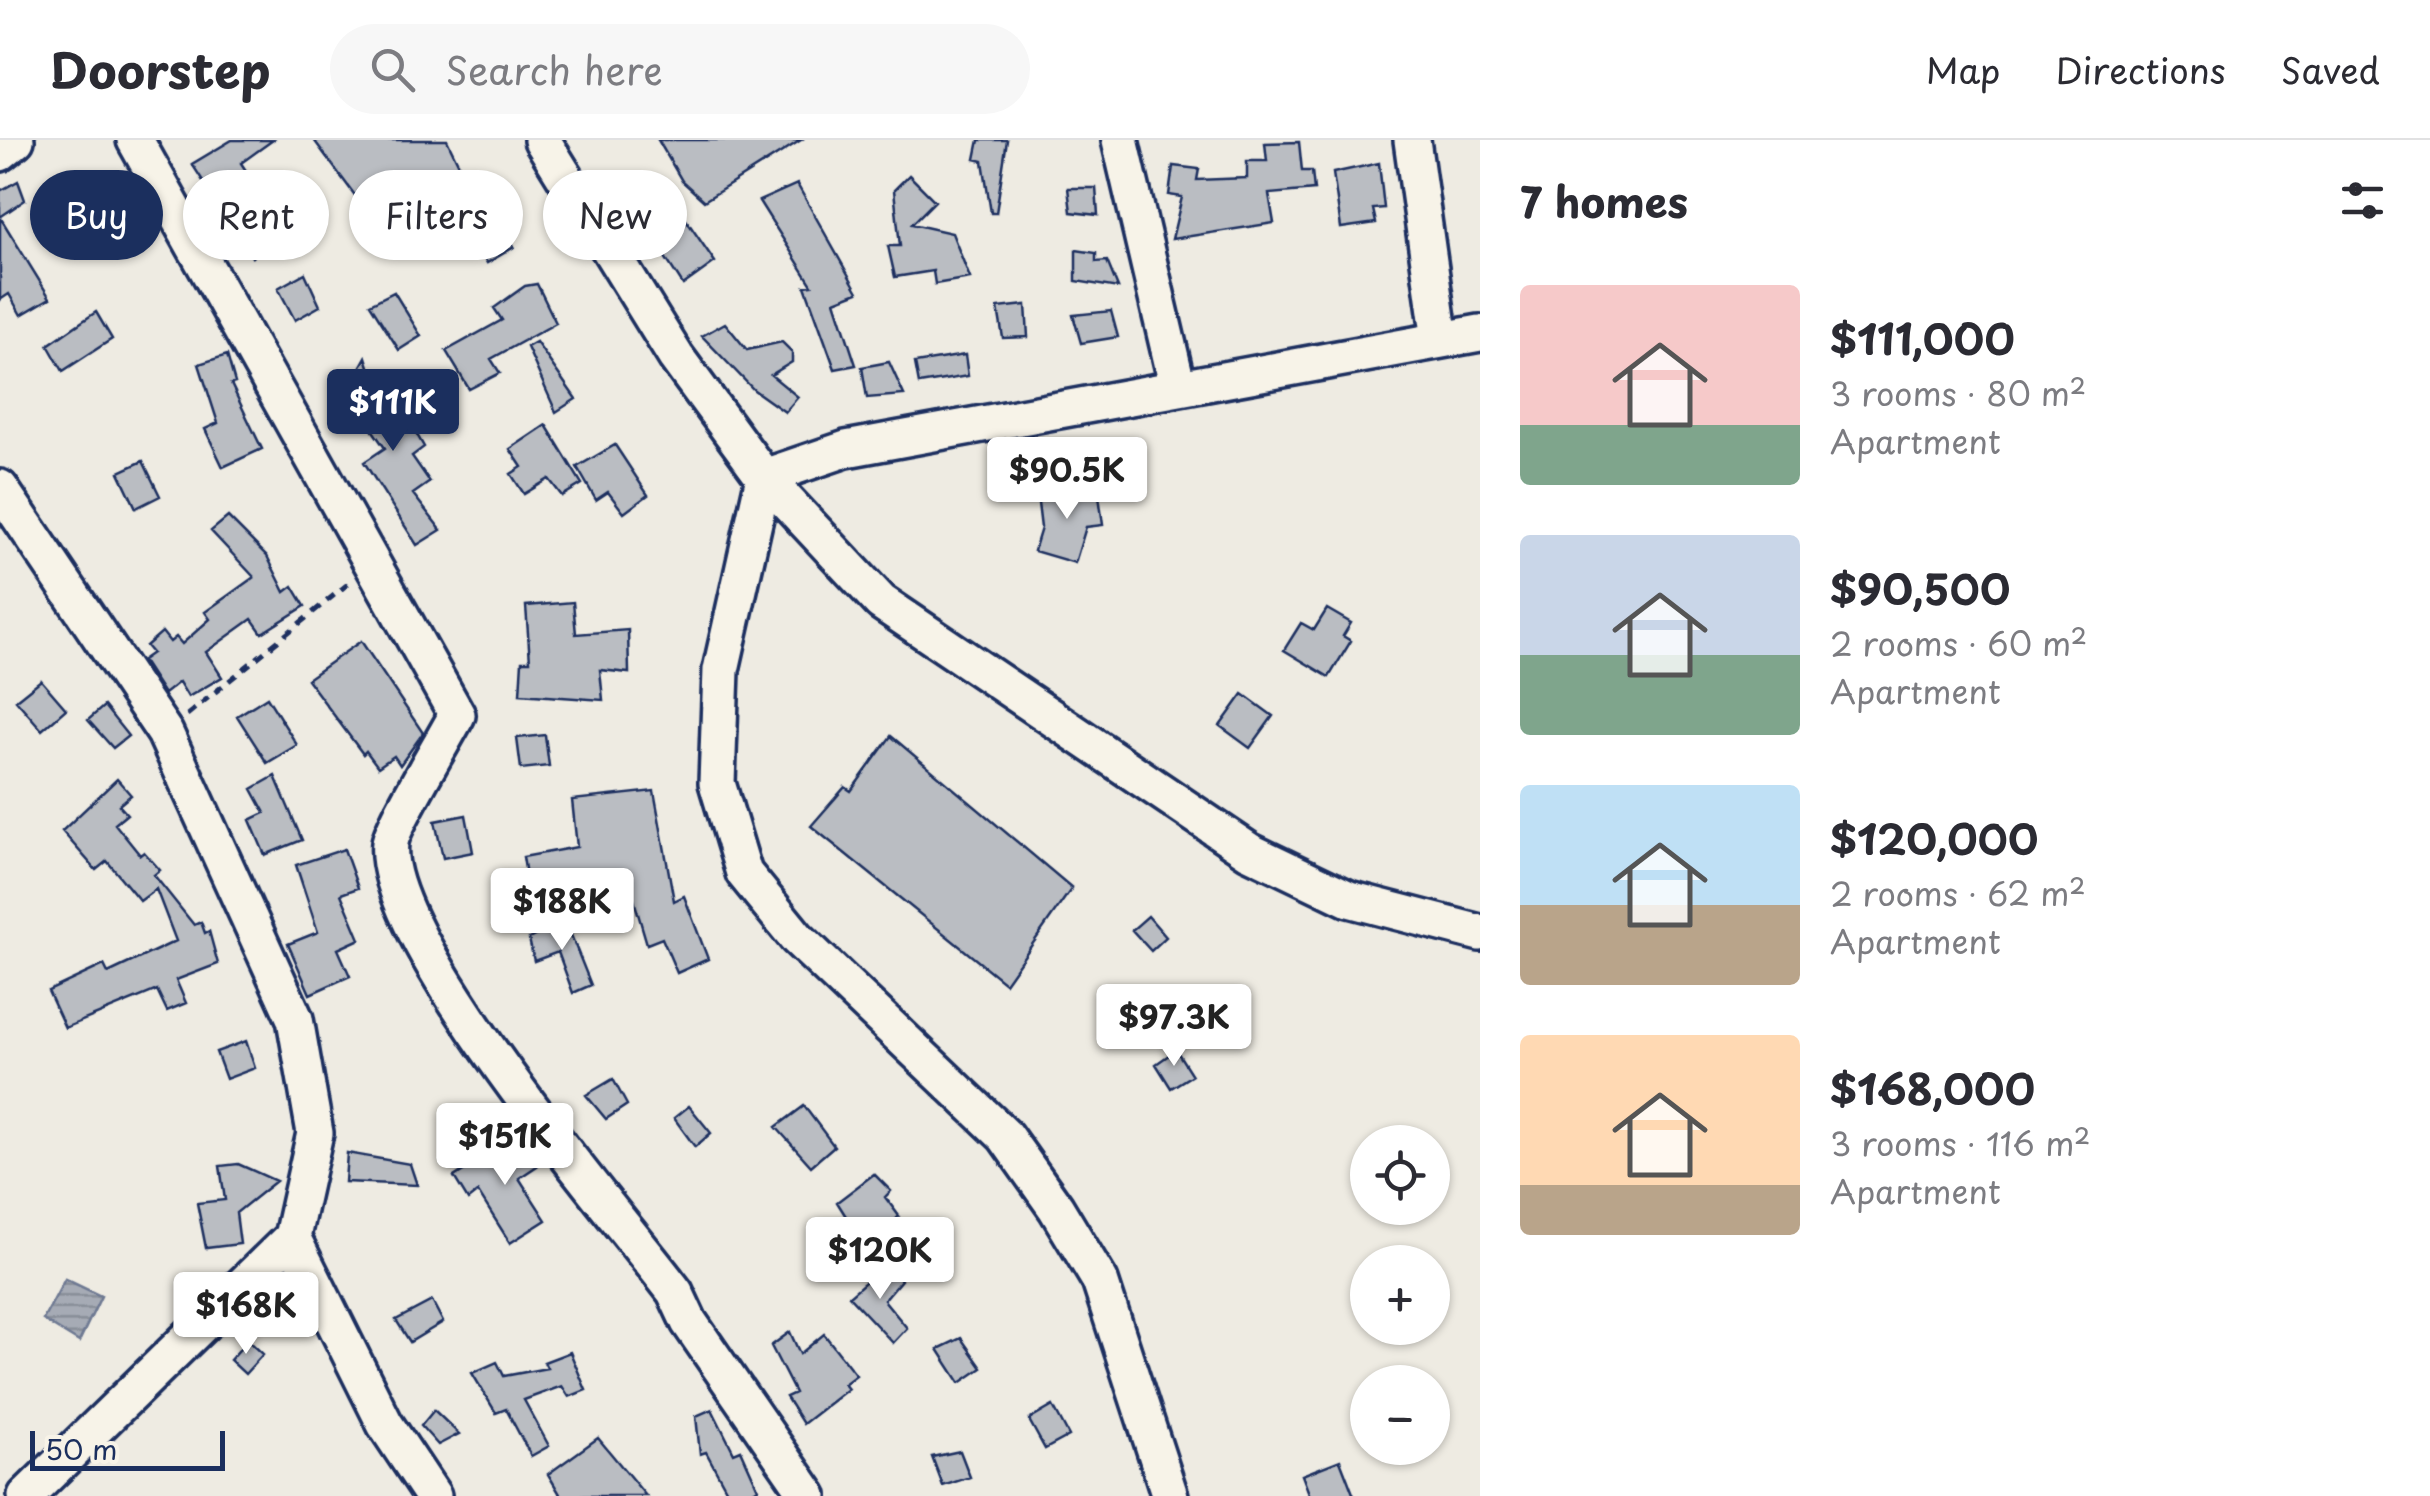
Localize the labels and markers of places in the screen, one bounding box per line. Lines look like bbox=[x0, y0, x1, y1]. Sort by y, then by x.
pin: $111K bbox=[323, 369, 463, 454]
pin: $90.5K bbox=[986, 437, 1148, 522]
pin: $188K bbox=[492, 868, 632, 953]
pin: $97.3K bbox=[1093, 984, 1255, 1069]
pin: $151K bbox=[435, 1103, 575, 1188]
pin: $120K bbox=[810, 1217, 950, 1302]
pin: $168K bbox=[176, 1272, 316, 1357]

